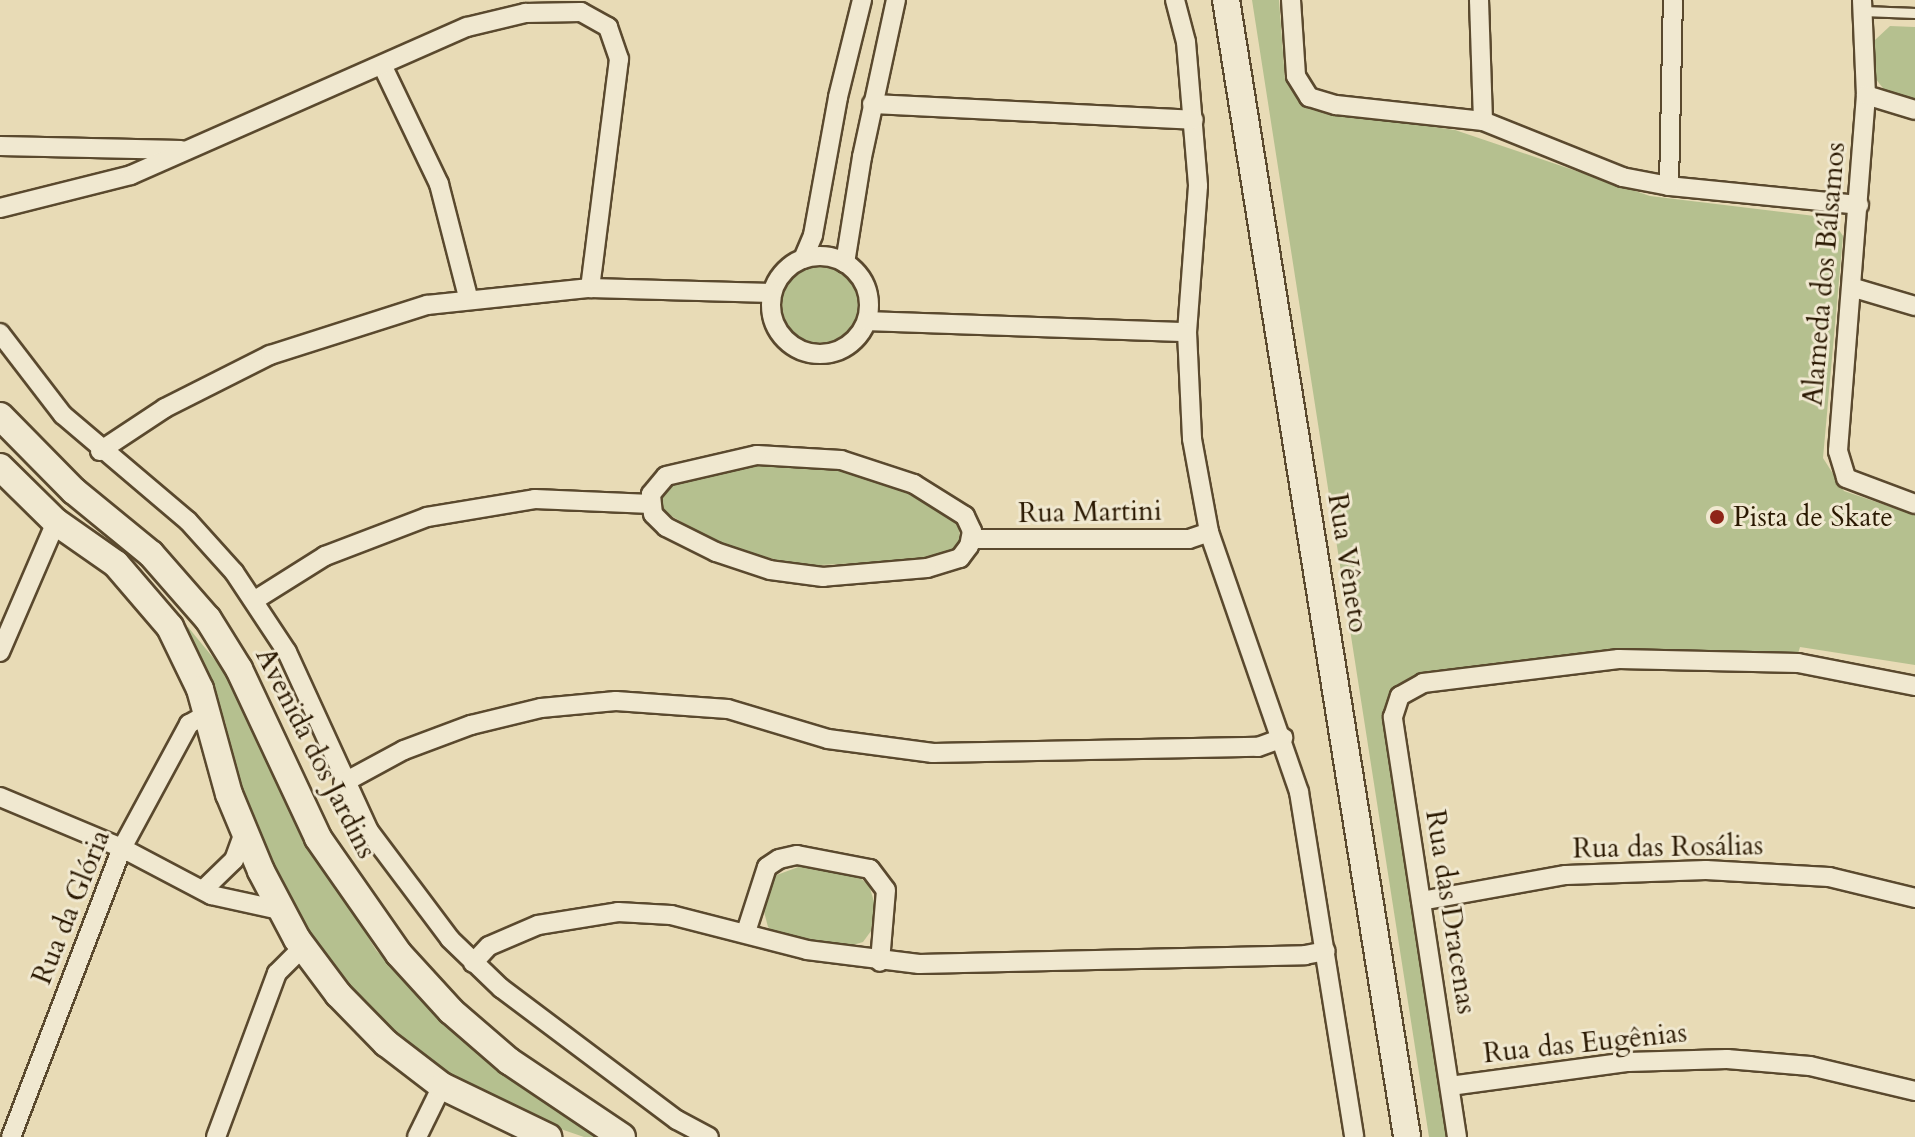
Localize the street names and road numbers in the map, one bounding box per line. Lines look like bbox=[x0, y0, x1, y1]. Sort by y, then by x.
street label: Alameda dos Bálsamos bbox=[1796, 141, 1852, 407]
street label: Rua Vêneto bbox=[1320, 491, 1376, 635]
street label: Rua Martini bbox=[1018, 494, 1162, 530]
street label: Avenida dos Jardins bbox=[248, 642, 384, 864]
street label: Rua das Dracenas bbox=[1418, 808, 1484, 1016]
street label: Rua da Glória bbox=[25, 825, 117, 989]
street label: Rua das Rosálias bbox=[1572, 829, 1764, 865]
street label: Rua das Eugênias bbox=[1482, 1016, 1688, 1070]

